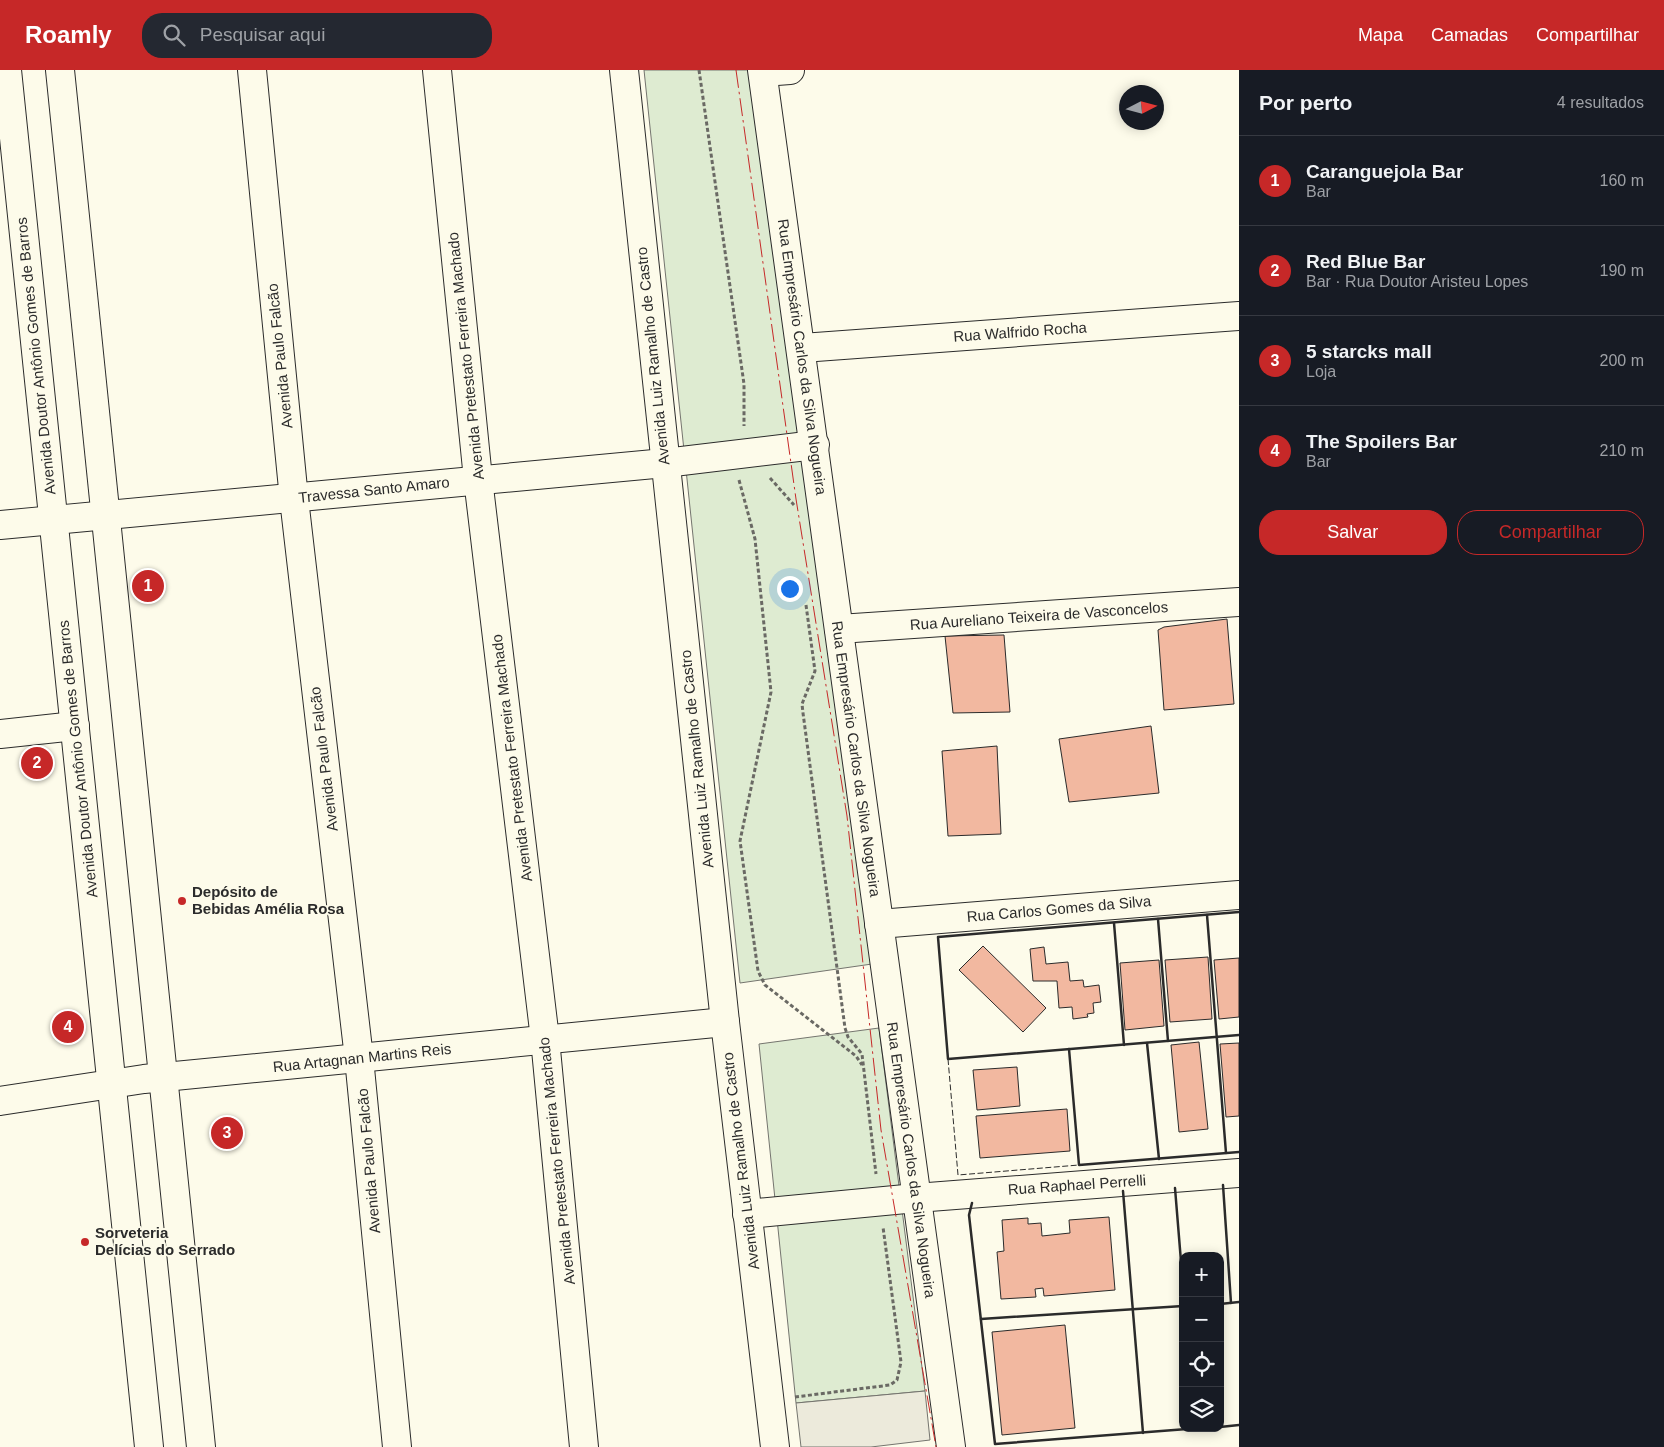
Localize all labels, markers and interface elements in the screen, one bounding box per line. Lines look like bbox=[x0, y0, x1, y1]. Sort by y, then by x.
search box bbox=[142, 13, 492, 58]
text: Roamly bbox=[25, 21, 112, 48]
icon: search bbox=[160, 21, 188, 49]
text: Pesquisar aqui bbox=[200, 24, 325, 45]
text: Mapa bbox=[1358, 25, 1403, 45]
text: Camadas bbox=[1431, 25, 1508, 45]
text: Compartilhar bbox=[1536, 25, 1639, 45]
north arrow bbox=[1119, 85, 1164, 130]
text: Por perto bbox=[1259, 91, 1352, 114]
text: 4 resultados bbox=[1557, 94, 1644, 111]
text: Caranguejola Bar bbox=[1306, 161, 1463, 182]
text: 1 bbox=[1271, 172, 1279, 189]
text: 160 m bbox=[1600, 172, 1644, 189]
text: Bar bbox=[1306, 183, 1331, 200]
street label: Avenida Doutor Antônio Gomes de Barros bbox=[12, 216, 59, 496]
street label: Rua Empresário Carlos da Silva Nogueira bbox=[775, 218, 830, 497]
street label: Avenida Pretestato Ferreira Machado bbox=[444, 231, 487, 481]
street label: Avenida Luiz Ramalho de Castro bbox=[633, 246, 672, 466]
text: Red Blue Bar bbox=[1306, 251, 1425, 272]
text: 2 bbox=[1271, 262, 1279, 279]
text: 190 m bbox=[1600, 262, 1644, 279]
text: Bar · Rua Doutor Aristeu Lopes bbox=[1306, 273, 1528, 290]
street label: Avenida Paulo Falcão bbox=[263, 283, 296, 429]
street label: Rua Walfrido Rocha bbox=[953, 318, 1088, 345]
text: 5 starcks mall bbox=[1306, 341, 1432, 362]
text: 3 bbox=[1271, 352, 1279, 369]
text: 200 m bbox=[1600, 352, 1644, 369]
text: Loja bbox=[1306, 363, 1336, 380]
text: The Spoilers Bar bbox=[1306, 431, 1457, 452]
text: 4 bbox=[1271, 442, 1279, 459]
text: 210 m bbox=[1600, 442, 1644, 459]
text: Bar bbox=[1306, 453, 1331, 470]
street label: Travessa Santo Amaro bbox=[297, 473, 450, 506]
button: Salvar bbox=[1259, 510, 1447, 555]
button: Compartilhar bbox=[1457, 510, 1644, 555]
pin: 1 bbox=[132, 567, 164, 605]
your location bbox=[777, 576, 803, 602]
street label: Rua Aureliano Teixeira de Vasconcelos bbox=[909, 598, 1169, 633]
street label: Avenida Doutor Antônio Gomes de Barros bbox=[54, 619, 101, 899]
street label: Rua Empresário Carlos da Silva Nogueira bbox=[829, 620, 884, 899]
street label: Avenida Pretestato Ferreira Machado bbox=[488, 633, 535, 883]
street label: Avenida Luiz Ramalho de Castro bbox=[677, 649, 716, 869]
street label: Avenida Paulo Falcão bbox=[306, 686, 341, 832]
pin: 2 bbox=[21, 744, 53, 782]
place label: Depósito de Bebidas Amélia Rosa bbox=[192, 883, 345, 917]
street label: Rua Carlos Gomes da Silva bbox=[966, 892, 1153, 925]
marker: Depósito de Bebidas Amélia Rosa bbox=[176, 895, 188, 907]
pin: 4 bbox=[52, 1008, 84, 1046]
street label: Rua Empresário Carlos da Silva Nogueira bbox=[884, 1021, 939, 1300]
street label: Avenida Pretestato Ferreira Machado bbox=[535, 1036, 578, 1286]
street label: Rua Artagnan Martins Reis bbox=[272, 1040, 452, 1075]
street label: Avenida Luiz Ramalho de Castro bbox=[719, 1051, 762, 1271]
street label: Avenida Paulo Falcão bbox=[354, 1088, 383, 1234]
pin: 3 bbox=[211, 1114, 243, 1152]
street label: Rua Raphael Perrelli bbox=[1007, 1171, 1147, 1198]
place label: Sorveteria Delícias do Serrado bbox=[95, 1224, 235, 1258]
marker: Sorveteria Delícias do Serrado bbox=[79, 1236, 91, 1248]
map controls bbox=[1179, 1252, 1224, 1432]
button: + bbox=[1179, 1252, 1224, 1297]
button: − bbox=[1179, 1297, 1224, 1342]
button: locate bbox=[1179, 1342, 1224, 1387]
button: layers bbox=[1179, 1387, 1224, 1432]

